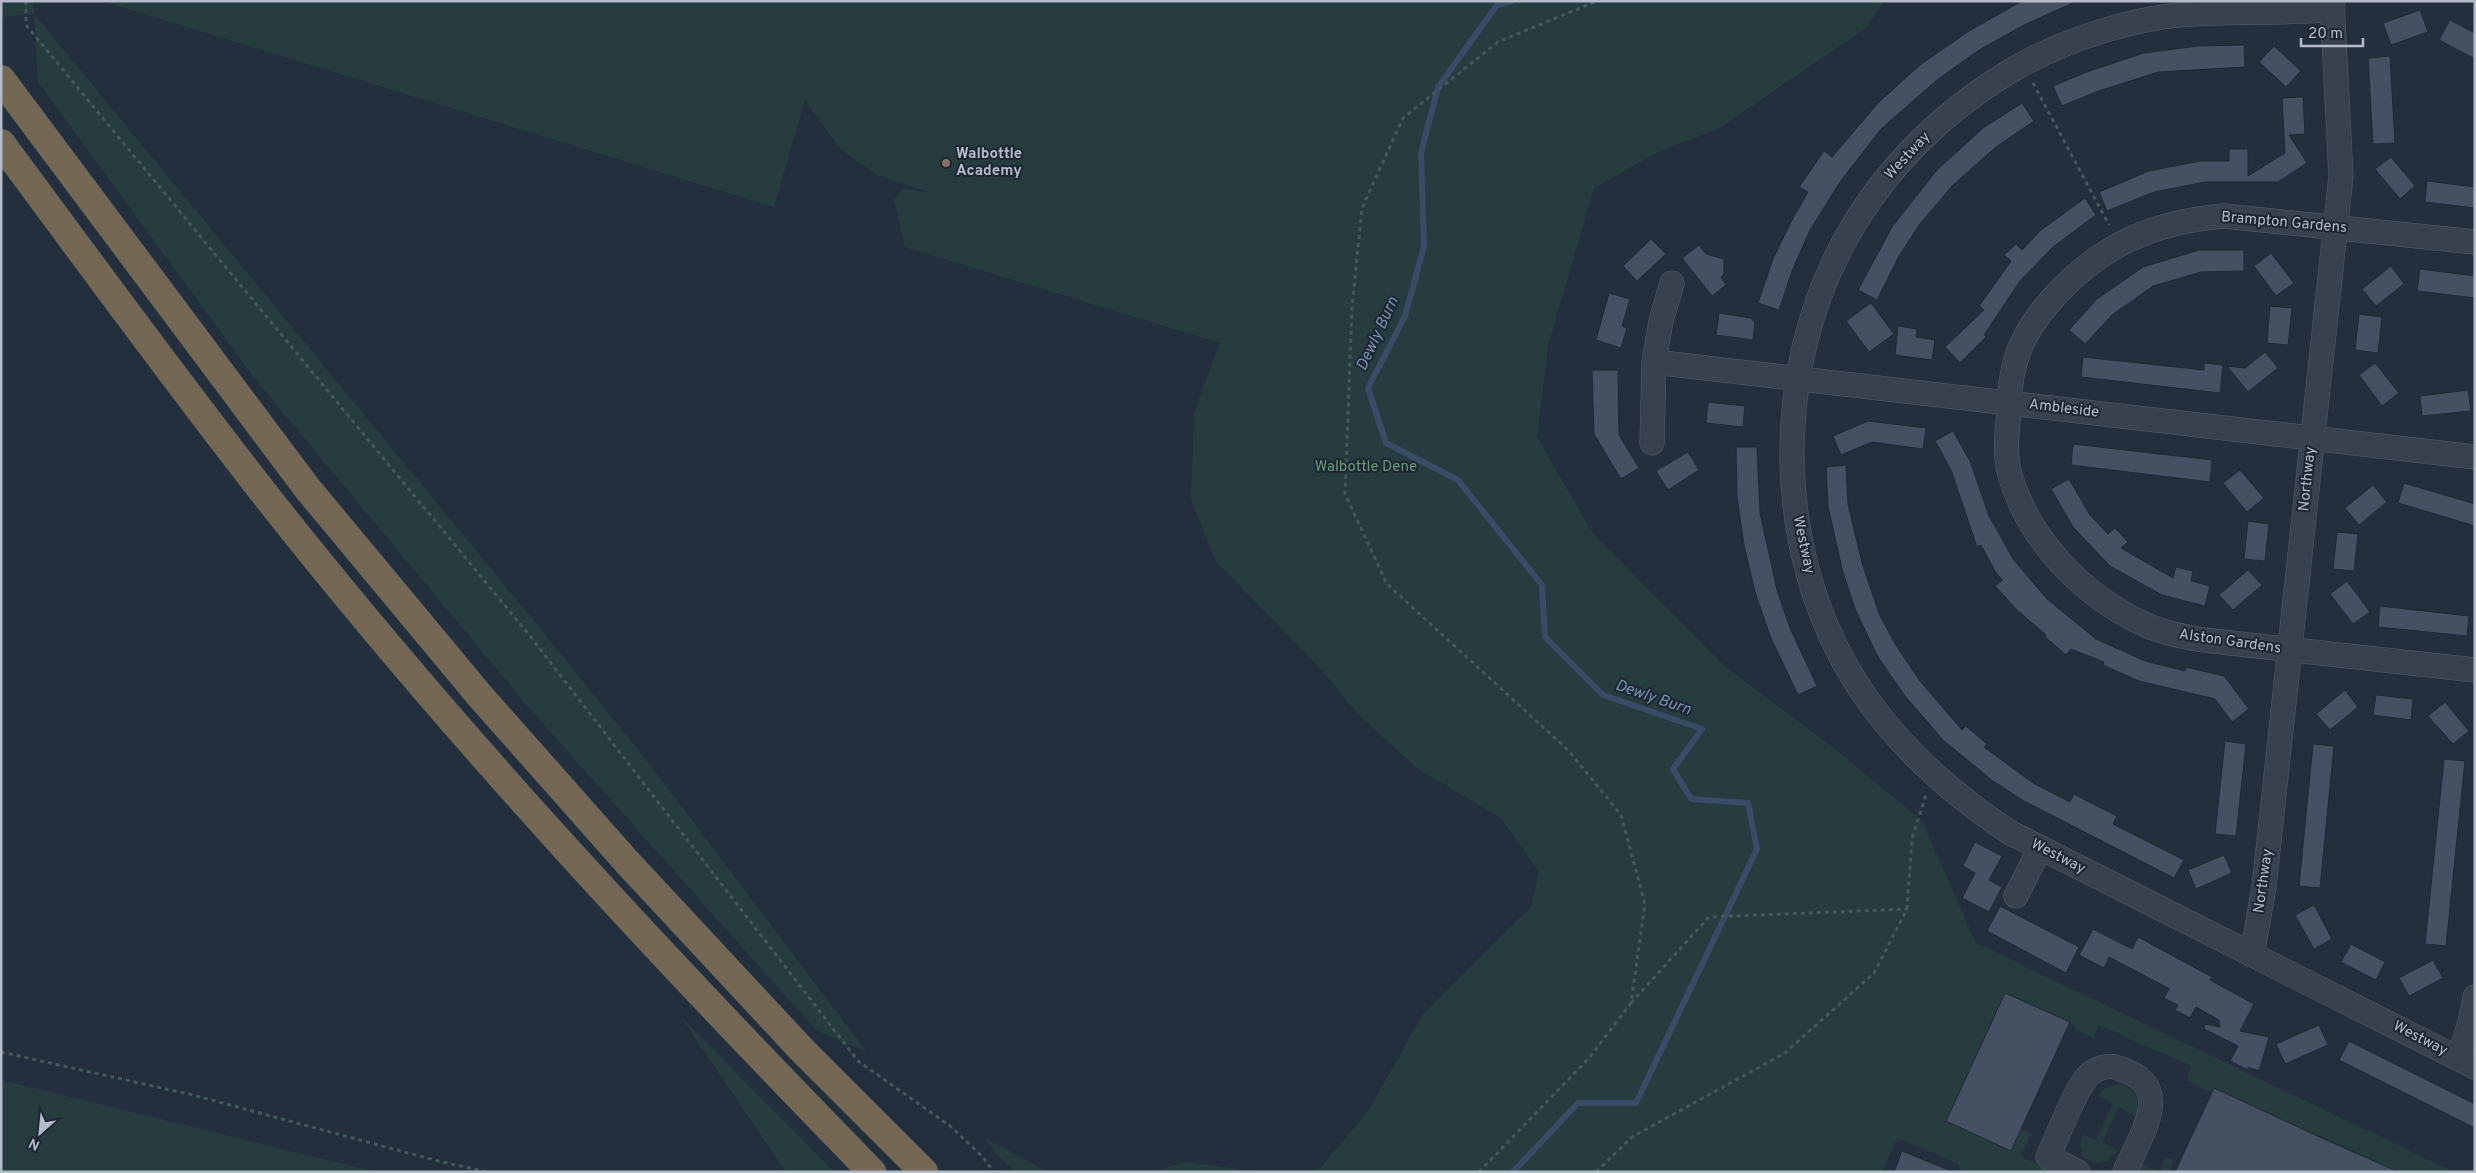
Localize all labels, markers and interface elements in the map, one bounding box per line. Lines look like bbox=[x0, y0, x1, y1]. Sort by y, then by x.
scale bar bbox=[2301, 15, 2364, 47]
text: 20 m bbox=[2308, 25, 2343, 44]
street label: Westway bbox=[1881, 128, 1935, 184]
place label: Walbottle Academy bbox=[956, 145, 1022, 181]
marker: Walbottle Academy bbox=[940, 157, 952, 169]
street label: Brampton Gardens bbox=[2220, 208, 2348, 238]
water label: Dewly Burn bbox=[1352, 294, 1404, 374]
street label: Ambleside bbox=[2028, 395, 2100, 423]
street label: Northway bbox=[2295, 446, 2321, 512]
park label: Walbottle Dene bbox=[1315, 458, 1417, 477]
street label: Westway bbox=[1788, 514, 1818, 576]
street label: Alston Gardens bbox=[2178, 625, 2282, 659]
water label: Dewly Burn bbox=[1612, 676, 1694, 720]
street label: Westway bbox=[2027, 835, 2089, 879]
street label: Northway bbox=[2250, 847, 2278, 915]
street label: Westway bbox=[2389, 1017, 2451, 1061]
north arrow bbox=[15, 1108, 65, 1158]
text: N bbox=[26, 1133, 43, 1153]

